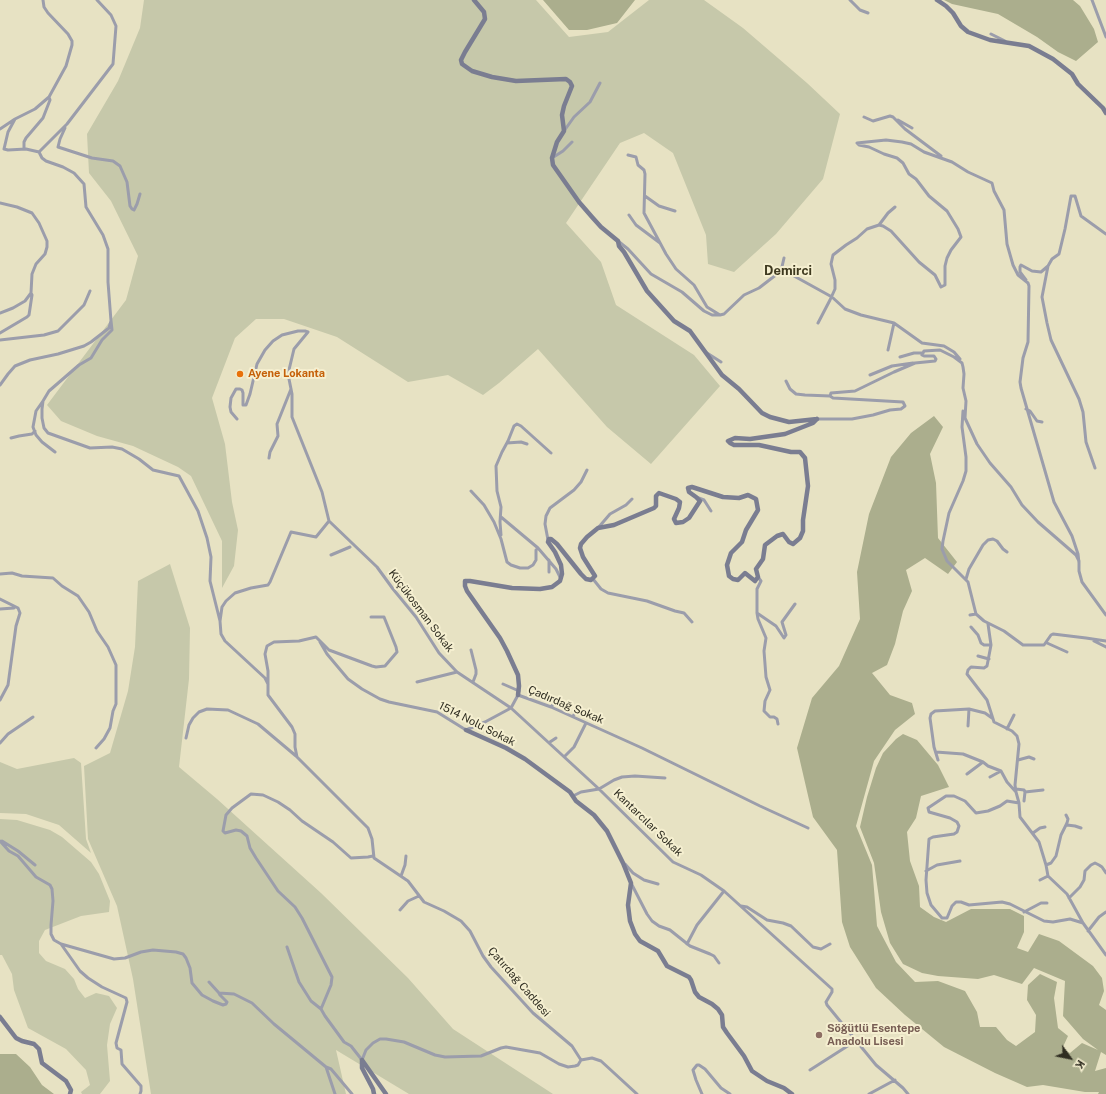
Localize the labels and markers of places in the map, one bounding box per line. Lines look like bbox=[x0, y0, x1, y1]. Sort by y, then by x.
place label: Ayene Lokanta bbox=[248, 367, 325, 381]
marker: Ayene Lokanta bbox=[235, 369, 245, 379]
place label: Söğütlü Esentepe Anadolu Lisesi bbox=[827, 1022, 920, 1048]
marker: Söğütlü Esentepe Anadolu Lisesi bbox=[814, 1030, 824, 1040]

